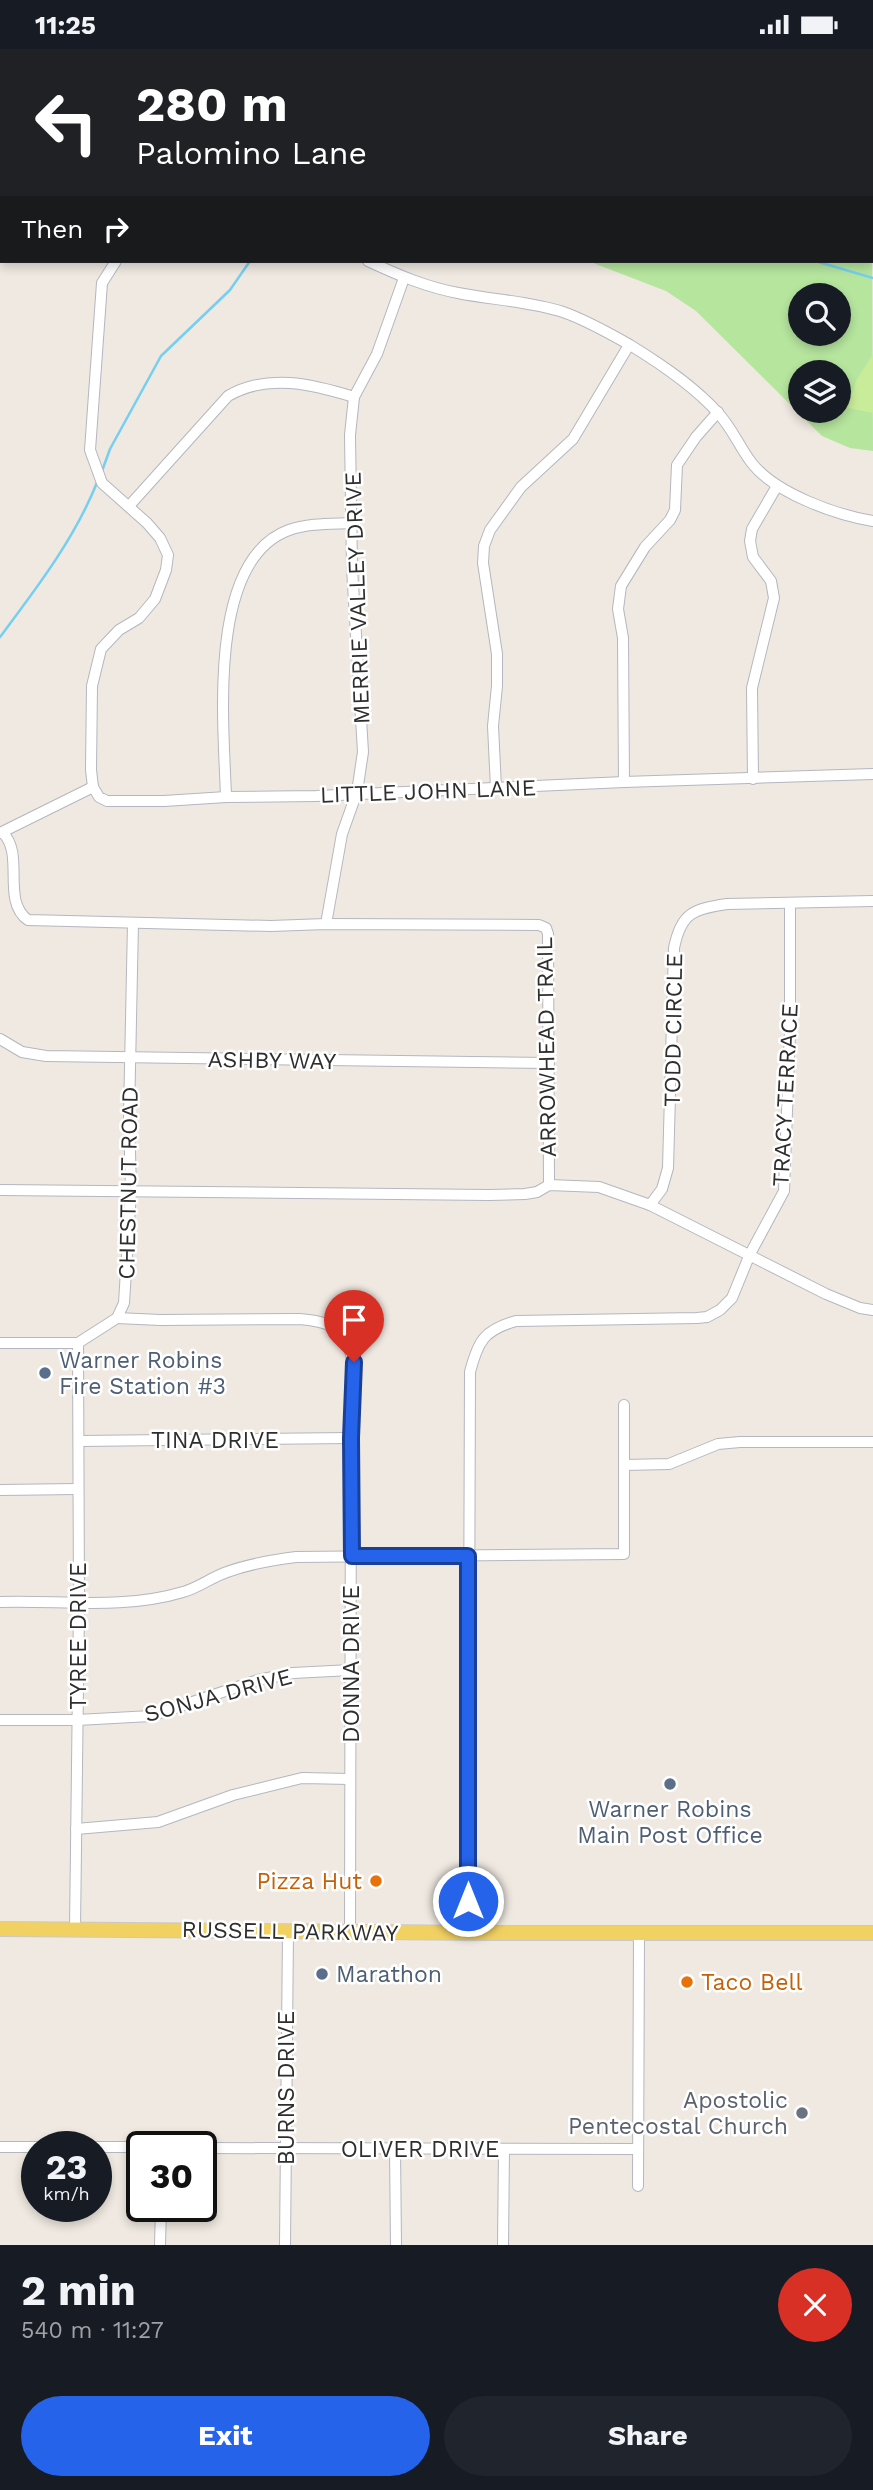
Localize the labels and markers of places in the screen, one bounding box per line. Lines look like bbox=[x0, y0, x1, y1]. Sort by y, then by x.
pin bbox=[324, 1290, 384, 1362]
place label: Warner Robins Fire Station #3 bbox=[59, 1347, 226, 1400]
marker: Warner Robins Fire Station #3 bbox=[37, 1365, 53, 1381]
marker: Warner Robins Main Post Office bbox=[662, 1776, 678, 1792]
place label: Warner Robins Main Post Office bbox=[577, 1796, 763, 1849]
place label: Pizza Hut bbox=[256, 1868, 362, 1895]
marker: Pizza Hut bbox=[368, 1873, 384, 1889]
place label: Marathon bbox=[336, 1961, 442, 1988]
marker: Marathon bbox=[314, 1966, 330, 1982]
place label: Taco Bell bbox=[701, 1969, 802, 1996]
marker: Taco Bell bbox=[679, 1974, 695, 1990]
place label: Apostolic Pentecostal Church bbox=[568, 2087, 788, 2140]
marker: Apostolic Pentecostal Church bbox=[794, 2105, 810, 2121]

